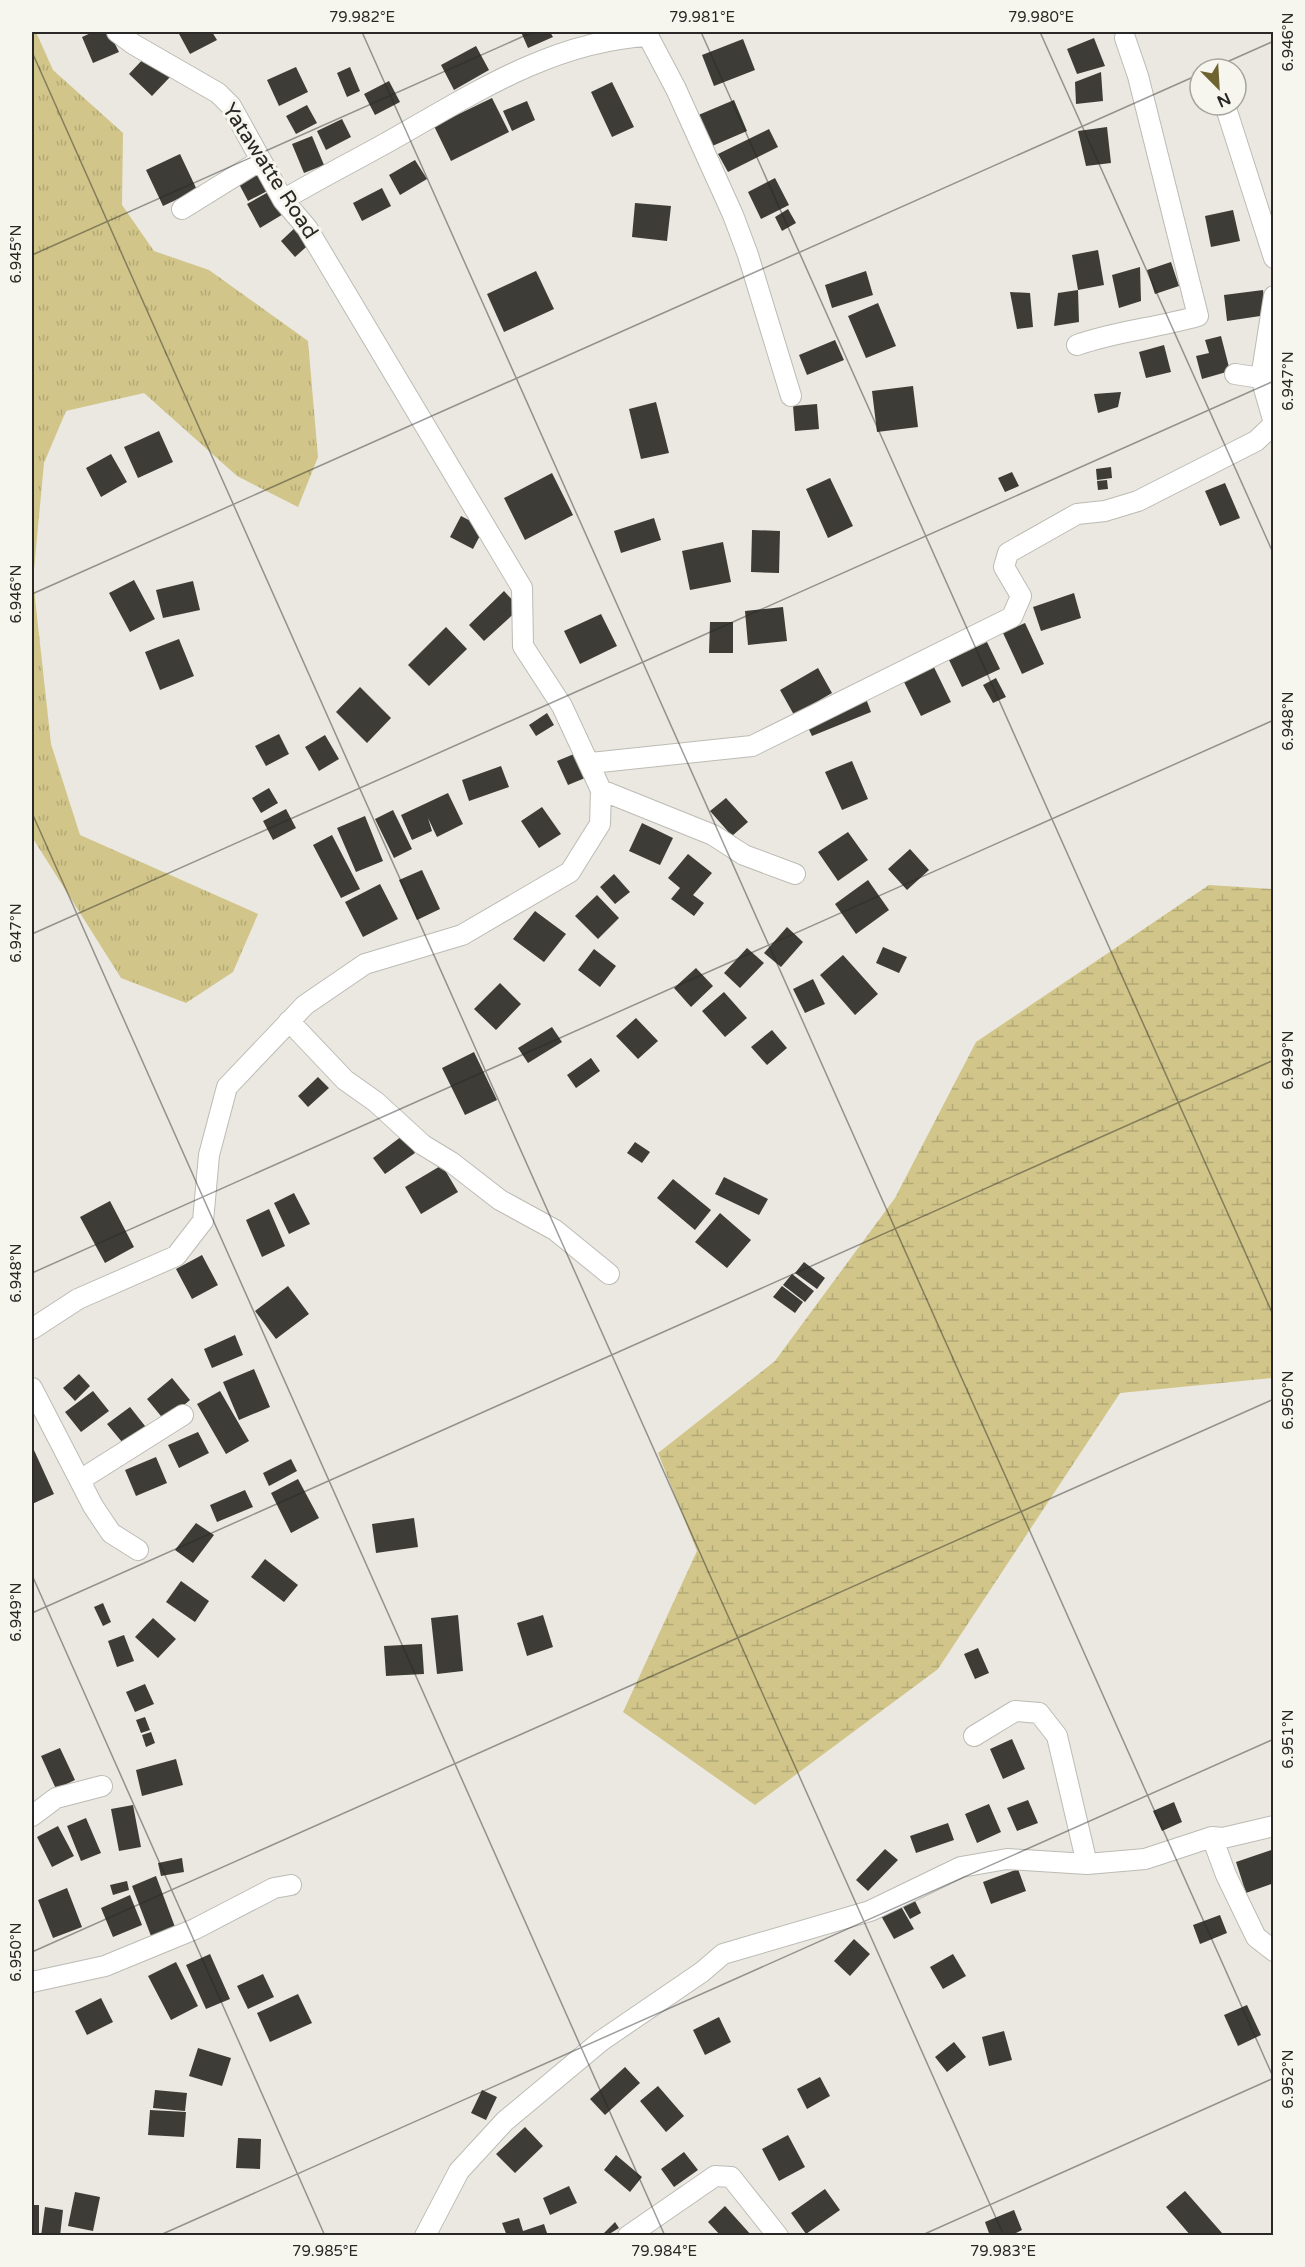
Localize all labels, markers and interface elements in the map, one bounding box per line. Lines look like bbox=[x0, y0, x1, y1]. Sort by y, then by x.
text: 79.982°E bbox=[329, 8, 395, 26]
text: 79.981°E bbox=[669, 8, 735, 26]
text: 79.980°E bbox=[1008, 8, 1074, 26]
text: 6.946°N bbox=[1279, 12, 1297, 72]
north arrow bbox=[1188, 57, 1248, 117]
text: N bbox=[1214, 88, 1234, 112]
street label: Yatawatte Road bbox=[217, 98, 323, 244]
text: 6.945°N bbox=[7, 225, 25, 284]
text: 6.947°N bbox=[1279, 351, 1297, 411]
text: 6.946°N bbox=[7, 564, 25, 624]
text: 6.948°N bbox=[1279, 691, 1297, 751]
text: 6.947°N bbox=[7, 903, 25, 963]
text: 6.949°N bbox=[1279, 1030, 1297, 1090]
text: 6.948°N bbox=[7, 1243, 25, 1303]
text: 6.950°N bbox=[1279, 1370, 1297, 1430]
text: 6.949°N bbox=[7, 1582, 25, 1642]
text: 6.951°N bbox=[1279, 1709, 1297, 1769]
text: 6.950°N bbox=[7, 1922, 25, 1982]
text: 6.952°N bbox=[1279, 2049, 1297, 2109]
text: 79.985°E bbox=[292, 2242, 358, 2260]
text: 79.984°E bbox=[631, 2242, 697, 2260]
text: 79.983°E bbox=[970, 2242, 1036, 2260]

